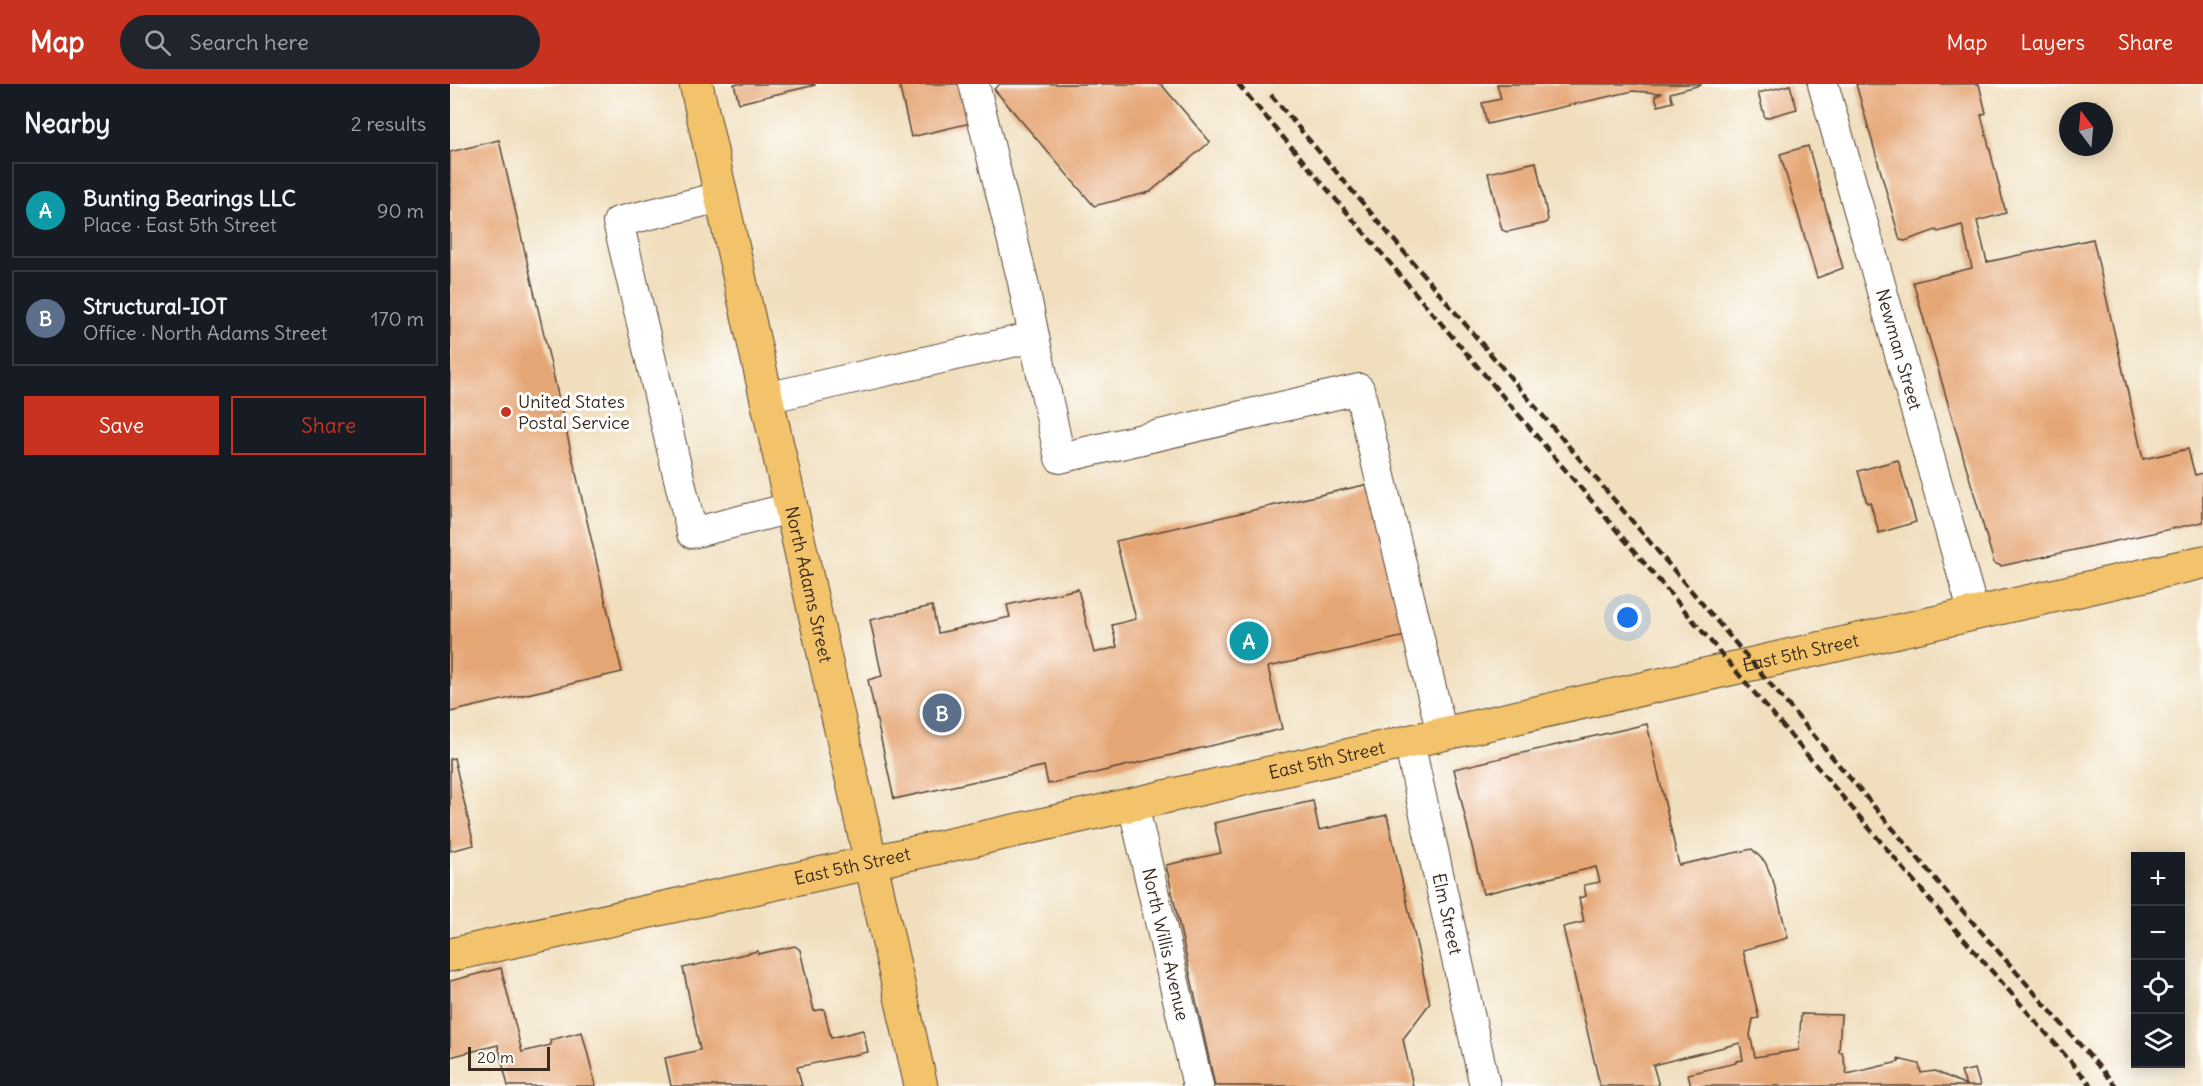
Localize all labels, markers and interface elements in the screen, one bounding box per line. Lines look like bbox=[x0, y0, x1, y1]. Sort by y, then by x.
search box bbox=[120, 15, 540, 69]
text: Map bbox=[30, 24, 84, 60]
icon: search bbox=[141, 26, 174, 59]
text: Search here bbox=[189, 28, 309, 56]
text: Map bbox=[1947, 29, 1987, 56]
text: Layers bbox=[2020, 29, 2085, 56]
text: Share bbox=[2118, 29, 2173, 56]
north arrow bbox=[2059, 102, 2113, 156]
text: Nearby bbox=[24, 107, 110, 140]
text: 2 results bbox=[351, 111, 426, 136]
text: Bunting Bearings LLC bbox=[83, 184, 296, 212]
text: A bbox=[39, 198, 52, 223]
text: 90 m bbox=[377, 198, 424, 223]
text: Place · East 5th Street bbox=[83, 212, 277, 237]
street label: Newman Street bbox=[1871, 286, 1927, 413]
text: Structural-IOT bbox=[83, 292, 227, 320]
text: B bbox=[39, 306, 52, 331]
text: 170 m bbox=[371, 306, 424, 331]
text: Office · North Adams Street bbox=[83, 320, 327, 345]
place label: United States Postal Service bbox=[518, 390, 630, 434]
button: Save bbox=[24, 396, 219, 455]
button: Share bbox=[231, 396, 426, 455]
marker: United States Postal Service bbox=[499, 405, 513, 419]
street label: North Adams Street bbox=[780, 504, 838, 665]
your location bbox=[1613, 603, 1642, 632]
pin: A bbox=[1230, 618, 1268, 664]
street label: East 5th Street bbox=[1740, 628, 1861, 677]
pin: B bbox=[922, 690, 962, 736]
street label: East 5th Street bbox=[1266, 735, 1387, 784]
street label: East 5th Street bbox=[792, 842, 913, 890]
map controls bbox=[2131, 852, 2185, 1068]
button: + bbox=[2131, 852, 2185, 906]
street label: North Willis Avenue bbox=[1137, 866, 1195, 1023]
street label: Elm Street bbox=[1427, 871, 1468, 957]
button: − bbox=[2131, 906, 2185, 960]
button: locate bbox=[2131, 960, 2185, 1014]
button: layers bbox=[2131, 1014, 2185, 1068]
scale bar bbox=[468, 1044, 550, 1072]
text: 20 m bbox=[477, 1047, 514, 1067]

